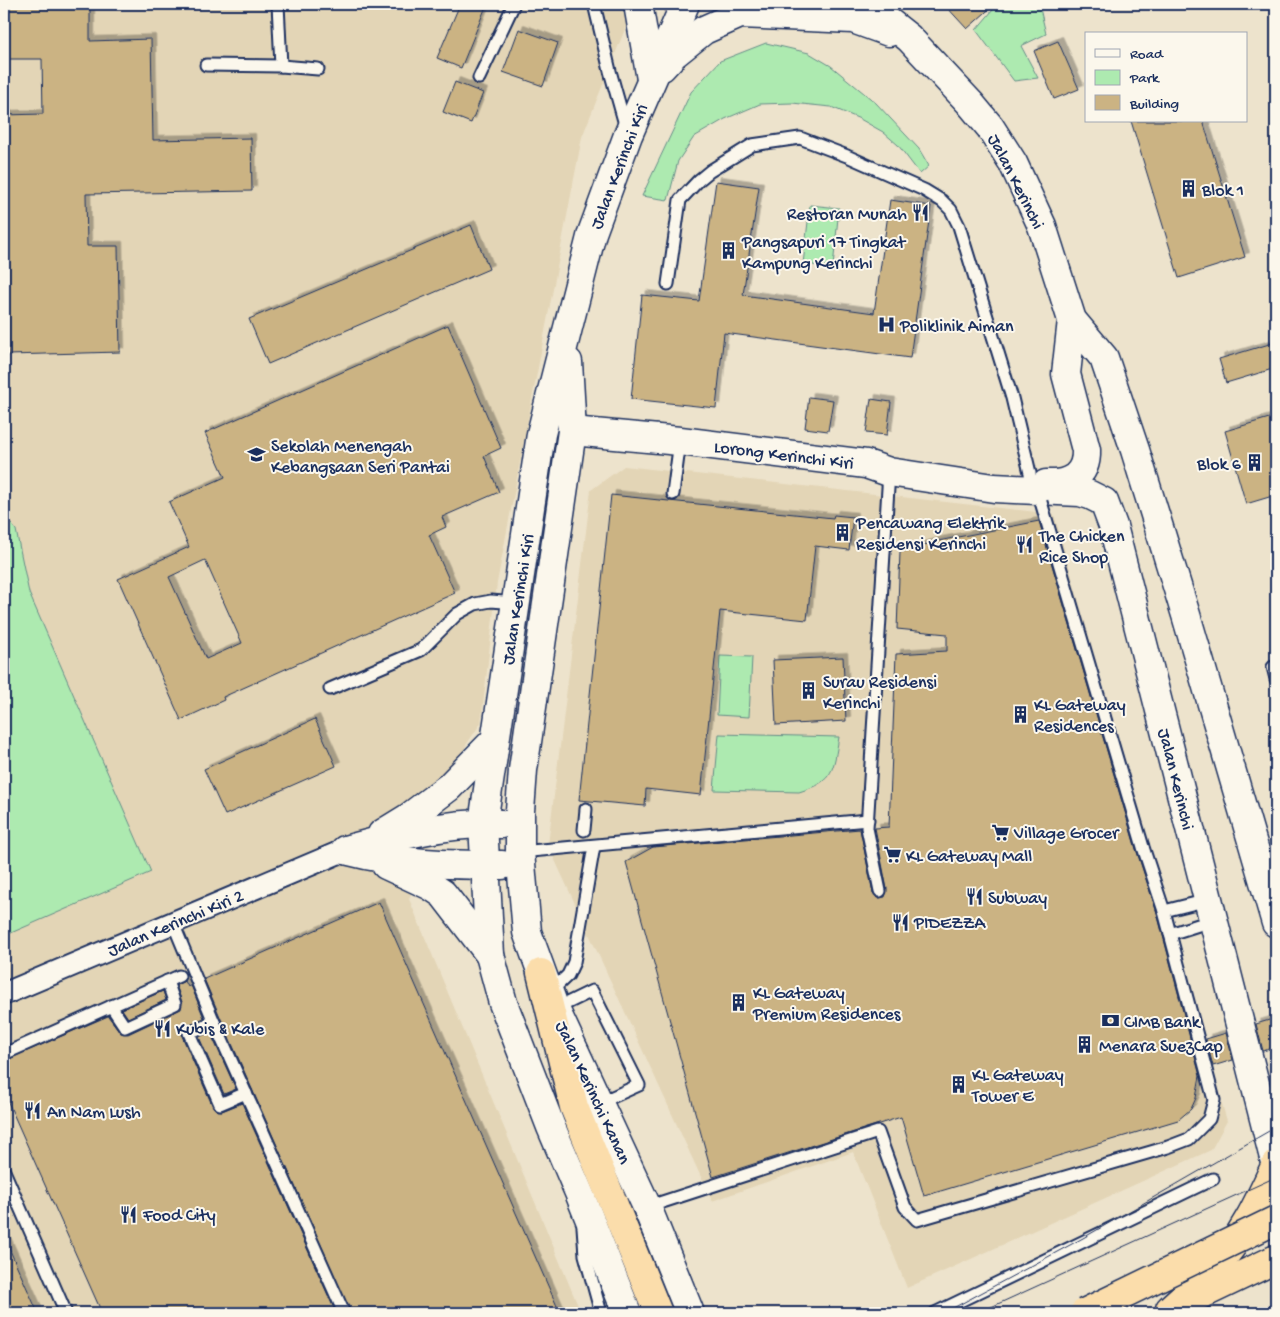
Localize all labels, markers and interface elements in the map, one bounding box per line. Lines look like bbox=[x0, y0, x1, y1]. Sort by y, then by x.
legend bbox=[1085, 32, 1248, 122]
text: Road bbox=[1130, 46, 1164, 64]
text: Park bbox=[1129, 70, 1160, 88]
text: Building bbox=[1129, 96, 1179, 114]
street label: Jalan Kerinchi Kiri bbox=[587, 101, 654, 232]
street label: Jalan Kerinchi bbox=[982, 131, 1048, 233]
building icon: Blok 1 bbox=[1178, 179, 1198, 199]
place label: Blok 1 bbox=[1201, 181, 1244, 202]
restaurant icon: Restoran Munah bbox=[911, 203, 931, 223]
place label: Restoran Munah bbox=[787, 205, 907, 226]
place label: Pangsapuri 17 Tingkat Kampung Kerinchi bbox=[741, 233, 907, 275]
building icon: Pangsapuri 17 Tingkat Kampung Kerinchi bbox=[718, 241, 738, 261]
hospital icon: Poliklinik Aiman bbox=[876, 315, 896, 335]
place label: Poliklinik Aiman bbox=[899, 317, 1014, 338]
place label: Sekolah Menengah Kebangsaan Seri Pantai bbox=[271, 437, 450, 479]
street label: Lorong Kerinchi Kiri bbox=[713, 437, 855, 475]
school or university icon: Sekolah Menengah Kebangsaan Seri Pantai bbox=[247, 445, 267, 465]
building icon: Blok 6 bbox=[1245, 453, 1265, 473]
place label: Blok 6 bbox=[1196, 455, 1242, 476]
place label: Pencawang Elektrik Residensi Kerinchi bbox=[855, 514, 1007, 556]
building icon: Pencawang Elektrik Residensi Kerinchi bbox=[832, 522, 852, 542]
place label: The Chicken Rice Shop bbox=[1038, 527, 1125, 569]
street label: Jalan Kerinchi Kiri bbox=[499, 532, 540, 666]
restaurant icon: The Chicken Rice Shop bbox=[1015, 535, 1035, 555]
place label: Surau Residensi Kerinchi bbox=[823, 673, 937, 715]
building icon: Surau Residensi Kerinchi bbox=[799, 681, 819, 701]
place label: KL Gateway Residences bbox=[1034, 696, 1126, 738]
building icon: KL Gateway Residences bbox=[1010, 704, 1030, 724]
street label: Jalan Kerinchi bbox=[1152, 727, 1197, 833]
supermarket icon: Village Grocer bbox=[990, 822, 1010, 842]
place label: Village Grocer bbox=[1013, 824, 1120, 845]
supermarket icon: KL Gateway Mall bbox=[882, 845, 902, 865]
place label: KL Gateway Mall bbox=[906, 847, 1032, 868]
street label: Jalan Kerinchi Kiri 2 bbox=[105, 886, 247, 962]
restaurant icon: Subway bbox=[964, 887, 984, 907]
place label: Subway bbox=[988, 889, 1047, 910]
restaurant icon: PIDEZZA bbox=[890, 912, 910, 932]
place label: PIDEZZA bbox=[913, 914, 986, 935]
place label: KL Gateway Premium Residences bbox=[752, 984, 902, 1026]
building icon: KL Gateway Premium Residences bbox=[729, 992, 749, 1012]
bank icon: CIMB Bank bbox=[1100, 1011, 1120, 1031]
place label: CIMB Bank bbox=[1124, 1013, 1202, 1034]
restaurant icon: Kubis & Kale bbox=[152, 1018, 172, 1038]
street label: Jalan Kerinchi Kanan bbox=[549, 1018, 634, 1168]
place label: Kubis & Kale bbox=[176, 1020, 265, 1041]
building icon: Menara SuezCap bbox=[1075, 1035, 1095, 1055]
place label: Menara SuezCap bbox=[1099, 1037, 1223, 1058]
place label: KL Gateway Tower E bbox=[971, 1066, 1064, 1108]
building icon: KL Gateway Tower E bbox=[948, 1074, 968, 1094]
restaurant icon: An Nam Lush bbox=[23, 1101, 43, 1121]
place label: An Nam Lush bbox=[47, 1103, 141, 1124]
restaurant icon: Food City bbox=[119, 1204, 139, 1224]
place label: Food City bbox=[142, 1206, 216, 1227]

